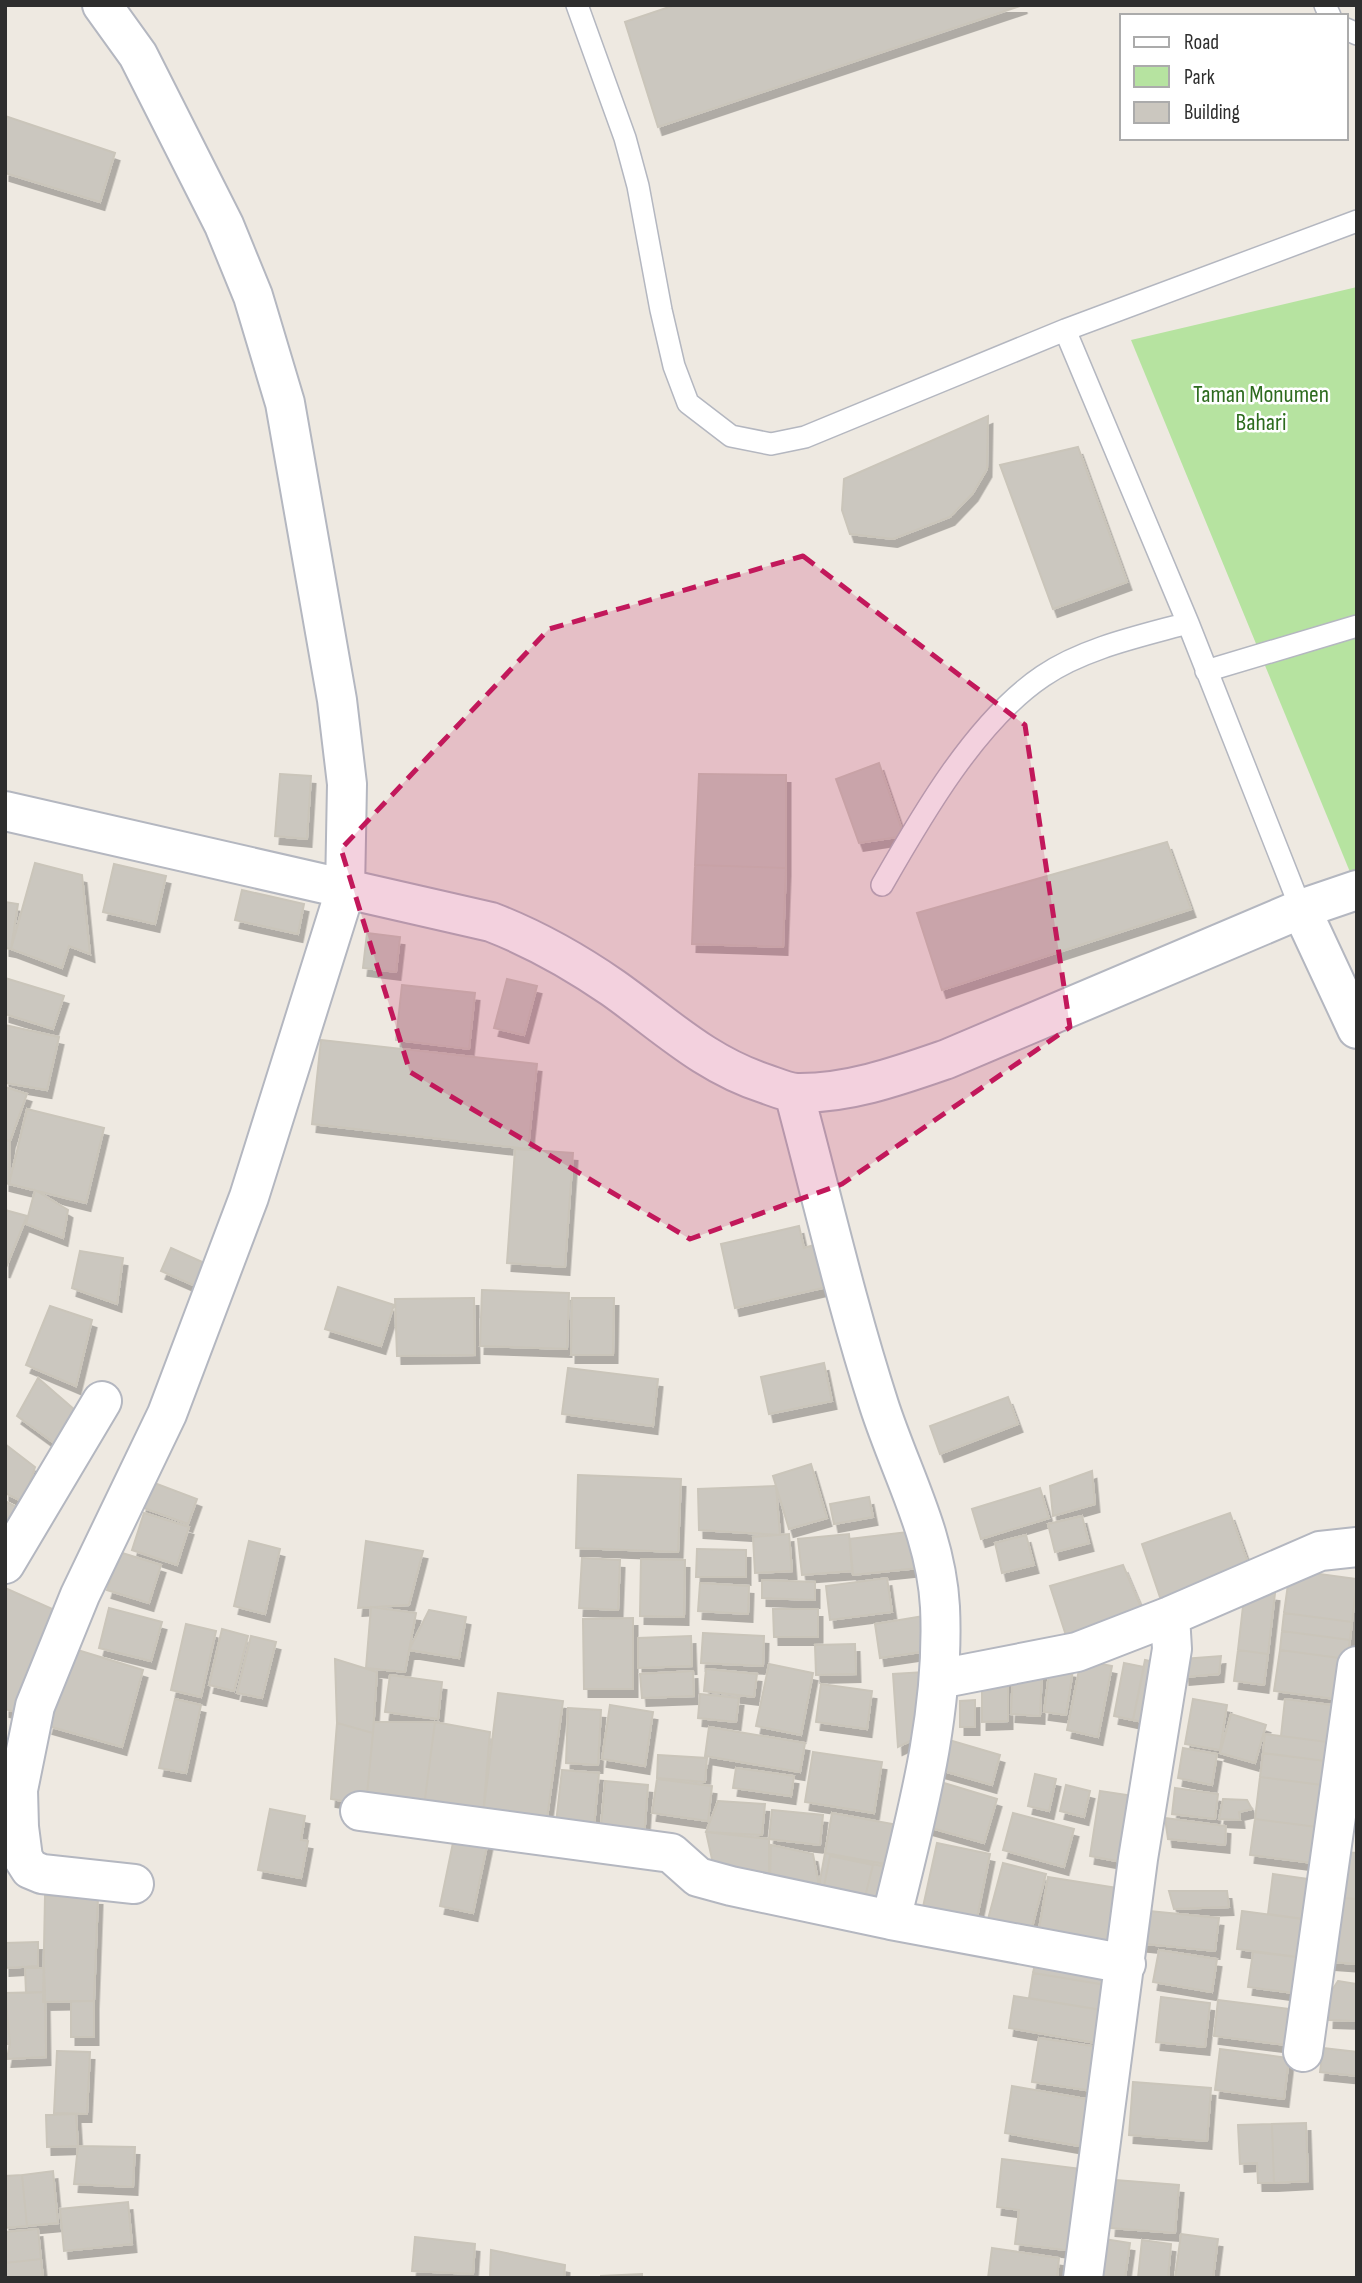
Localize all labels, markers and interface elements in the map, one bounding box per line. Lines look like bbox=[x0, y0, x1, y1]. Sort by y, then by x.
legend bbox=[1120, 14, 1348, 140]
text: Road bbox=[1184, 30, 1219, 55]
text: Park bbox=[1184, 65, 1215, 90]
text: Building bbox=[1184, 100, 1240, 125]
park label: Taman Monumen Bahari bbox=[1193, 380, 1329, 437]

